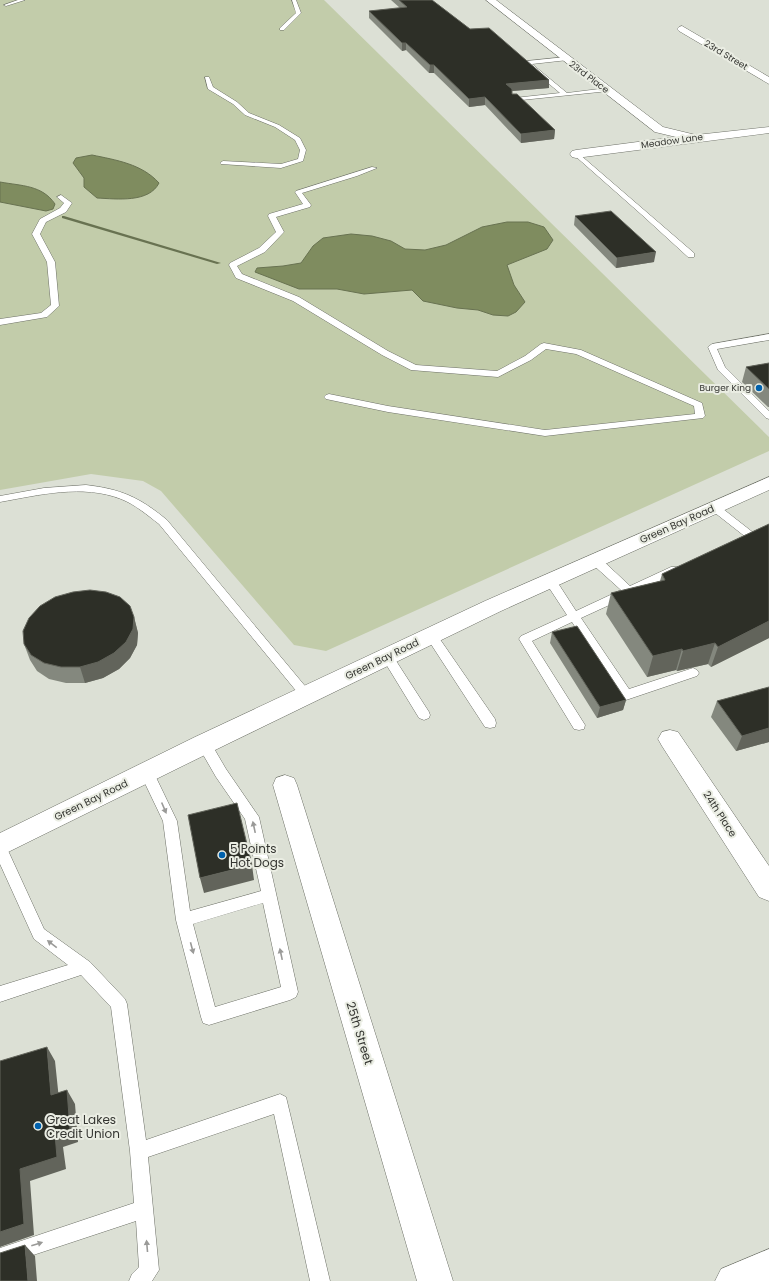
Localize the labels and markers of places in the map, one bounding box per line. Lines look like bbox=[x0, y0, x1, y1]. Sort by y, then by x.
place label: Burger King bbox=[699, 382, 751, 394]
marker: Burger King bbox=[754, 383, 764, 393]
place label: 5 Points Hot Dogs bbox=[230, 840, 284, 871]
marker: 5 Points Hot Dogs bbox=[217, 850, 227, 860]
place label: Great Lakes Credit Union bbox=[46, 1111, 120, 1142]
marker: Great Lakes Credit Union bbox=[33, 1121, 43, 1131]

